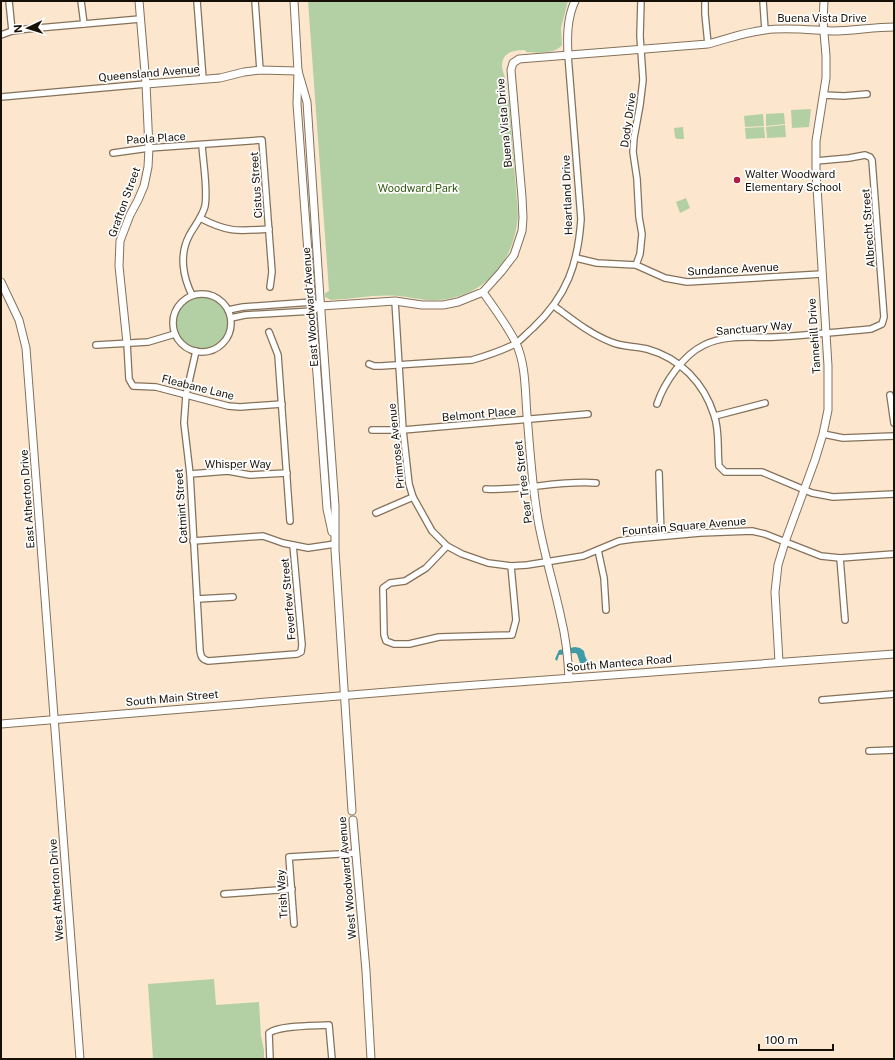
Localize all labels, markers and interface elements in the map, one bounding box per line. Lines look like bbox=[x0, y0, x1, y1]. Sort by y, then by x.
north arrow bbox=[8, 8, 48, 48]
street label: Buena Vista Drive bbox=[777, 12, 867, 24]
text: N bbox=[12, 24, 24, 33]
street label: Queensland Avenue bbox=[98, 63, 200, 83]
street label: Buena Vista Drive bbox=[494, 78, 514, 168]
street label: Dody Drive bbox=[618, 92, 638, 148]
street label: Paola Place bbox=[126, 130, 186, 146]
street label: Cistus Street bbox=[248, 151, 264, 219]
street label: Heartland Drive bbox=[560, 155, 574, 235]
street label: Grafton Street bbox=[106, 165, 142, 239]
place label: Walter Woodward Elementary School bbox=[745, 168, 842, 193]
marker: Walter Woodward Elementary School bbox=[732, 175, 742, 185]
park label: Woodward Park bbox=[378, 182, 458, 194]
street label: Albrecht Street bbox=[859, 188, 877, 268]
street label: East Woodward Avenue bbox=[300, 247, 320, 367]
street label: Sundance Avenue bbox=[687, 261, 779, 277]
street label: Tannehill Drive bbox=[805, 298, 823, 374]
street label: Sanctuary Way bbox=[715, 319, 793, 337]
street label: Fleabane Lane bbox=[160, 372, 236, 402]
street label: Primrose Avenue bbox=[386, 403, 406, 489]
street label: Belmont Place bbox=[441, 405, 517, 423]
street label: Pear Tree Street bbox=[512, 440, 534, 524]
street label: East Atherton Drive bbox=[18, 449, 36, 549]
street label: Whisper Way bbox=[205, 458, 271, 470]
street label: Catmint Street bbox=[172, 468, 190, 544]
street label: Fountain Square Avenue bbox=[621, 515, 747, 537]
street label: Feverfew Street bbox=[278, 557, 298, 641]
street label: South Manteca Road bbox=[566, 652, 672, 674]
street label: South Main Street bbox=[125, 688, 219, 708]
street label: West Woodward Avenue bbox=[336, 816, 358, 940]
street label: West Atherton Drive bbox=[46, 838, 66, 942]
street label: Trish Way bbox=[274, 869, 290, 919]
scale bar bbox=[759, 1026, 833, 1052]
text: 100 m bbox=[765, 1033, 798, 1047]

